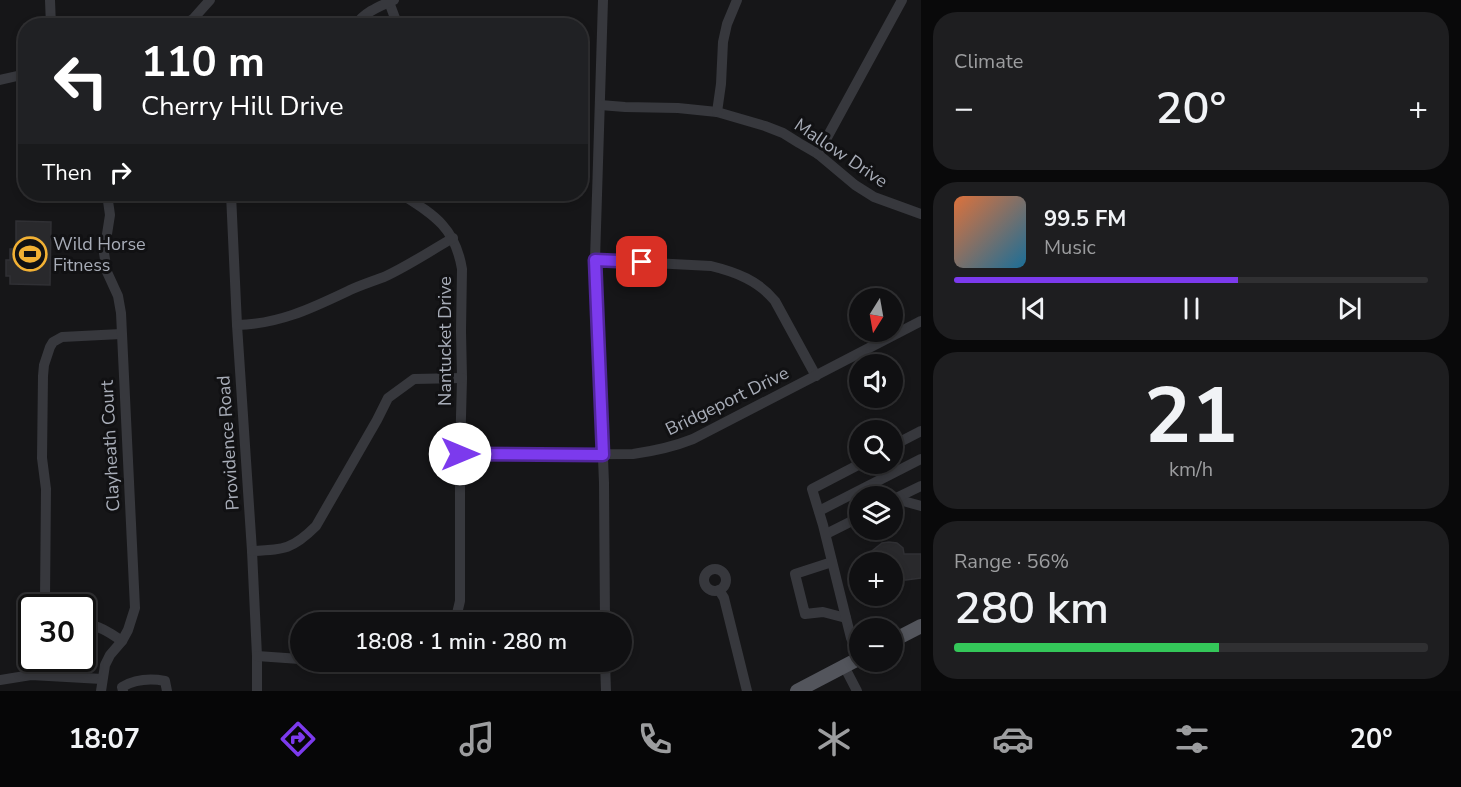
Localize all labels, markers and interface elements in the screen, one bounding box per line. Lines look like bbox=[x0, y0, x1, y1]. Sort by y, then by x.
text: 110 m bbox=[141, 34, 265, 91]
icon: left bbox=[42, 42, 120, 120]
text: Climate bbox=[954, 48, 1023, 75]
text: 20° bbox=[1156, 78, 1226, 139]
text: − bbox=[954, 86, 974, 131]
text: + bbox=[1408, 86, 1428, 131]
text: Cherry Hill Drive bbox=[141, 88, 344, 125]
street label: Mallow Drive bbox=[790, 113, 892, 193]
icon: right bbox=[104, 156, 137, 189]
text: Then bbox=[42, 158, 92, 188]
text: 99.5 FM bbox=[1044, 204, 1126, 234]
place label: Wild Horse Fitness bbox=[53, 232, 146, 277]
text: Music bbox=[1044, 234, 1096, 261]
sports icon: Wild Horse Fitness bbox=[12, 236, 48, 272]
pin bbox=[616, 236, 667, 287]
icon: arrive bbox=[625, 245, 658, 278]
street label: Nantucket Drive bbox=[433, 276, 457, 406]
north arrow bbox=[849, 288, 903, 342]
map controls bbox=[849, 288, 903, 672]
icon: previous bbox=[1017, 292, 1050, 325]
icon: pause bbox=[1175, 292, 1208, 325]
icon: next bbox=[1333, 292, 1366, 325]
button: sound bbox=[849, 354, 903, 408]
street label: Bridgeport Drive bbox=[661, 361, 793, 441]
text: 21 bbox=[1144, 363, 1238, 470]
street label: Providence Road bbox=[211, 375, 245, 511]
street label: Clayheath Court bbox=[95, 379, 125, 512]
button: search bbox=[849, 420, 903, 474]
position arrow bbox=[428, 422, 492, 486]
text: km/h bbox=[1169, 456, 1213, 483]
button: layers bbox=[849, 486, 903, 540]
text: Range · 56% bbox=[954, 548, 1069, 575]
button: + bbox=[849, 552, 903, 606]
text: 280 km bbox=[954, 578, 1109, 639]
speed limit sign: 30 bbox=[18, 594, 96, 672]
button: − bbox=[849, 618, 903, 672]
text: 18:08 · 1 min · 280 m bbox=[355, 627, 567, 657]
icon: directions bbox=[277, 718, 319, 760]
icon: music bbox=[456, 718, 498, 760]
icon: phone bbox=[634, 718, 676, 760]
icon: climate bbox=[813, 718, 855, 760]
icon: car bbox=[992, 718, 1034, 760]
icon: filters bbox=[1171, 718, 1213, 760]
text: 18:07 bbox=[68, 721, 140, 758]
text: 20° bbox=[1350, 721, 1392, 758]

